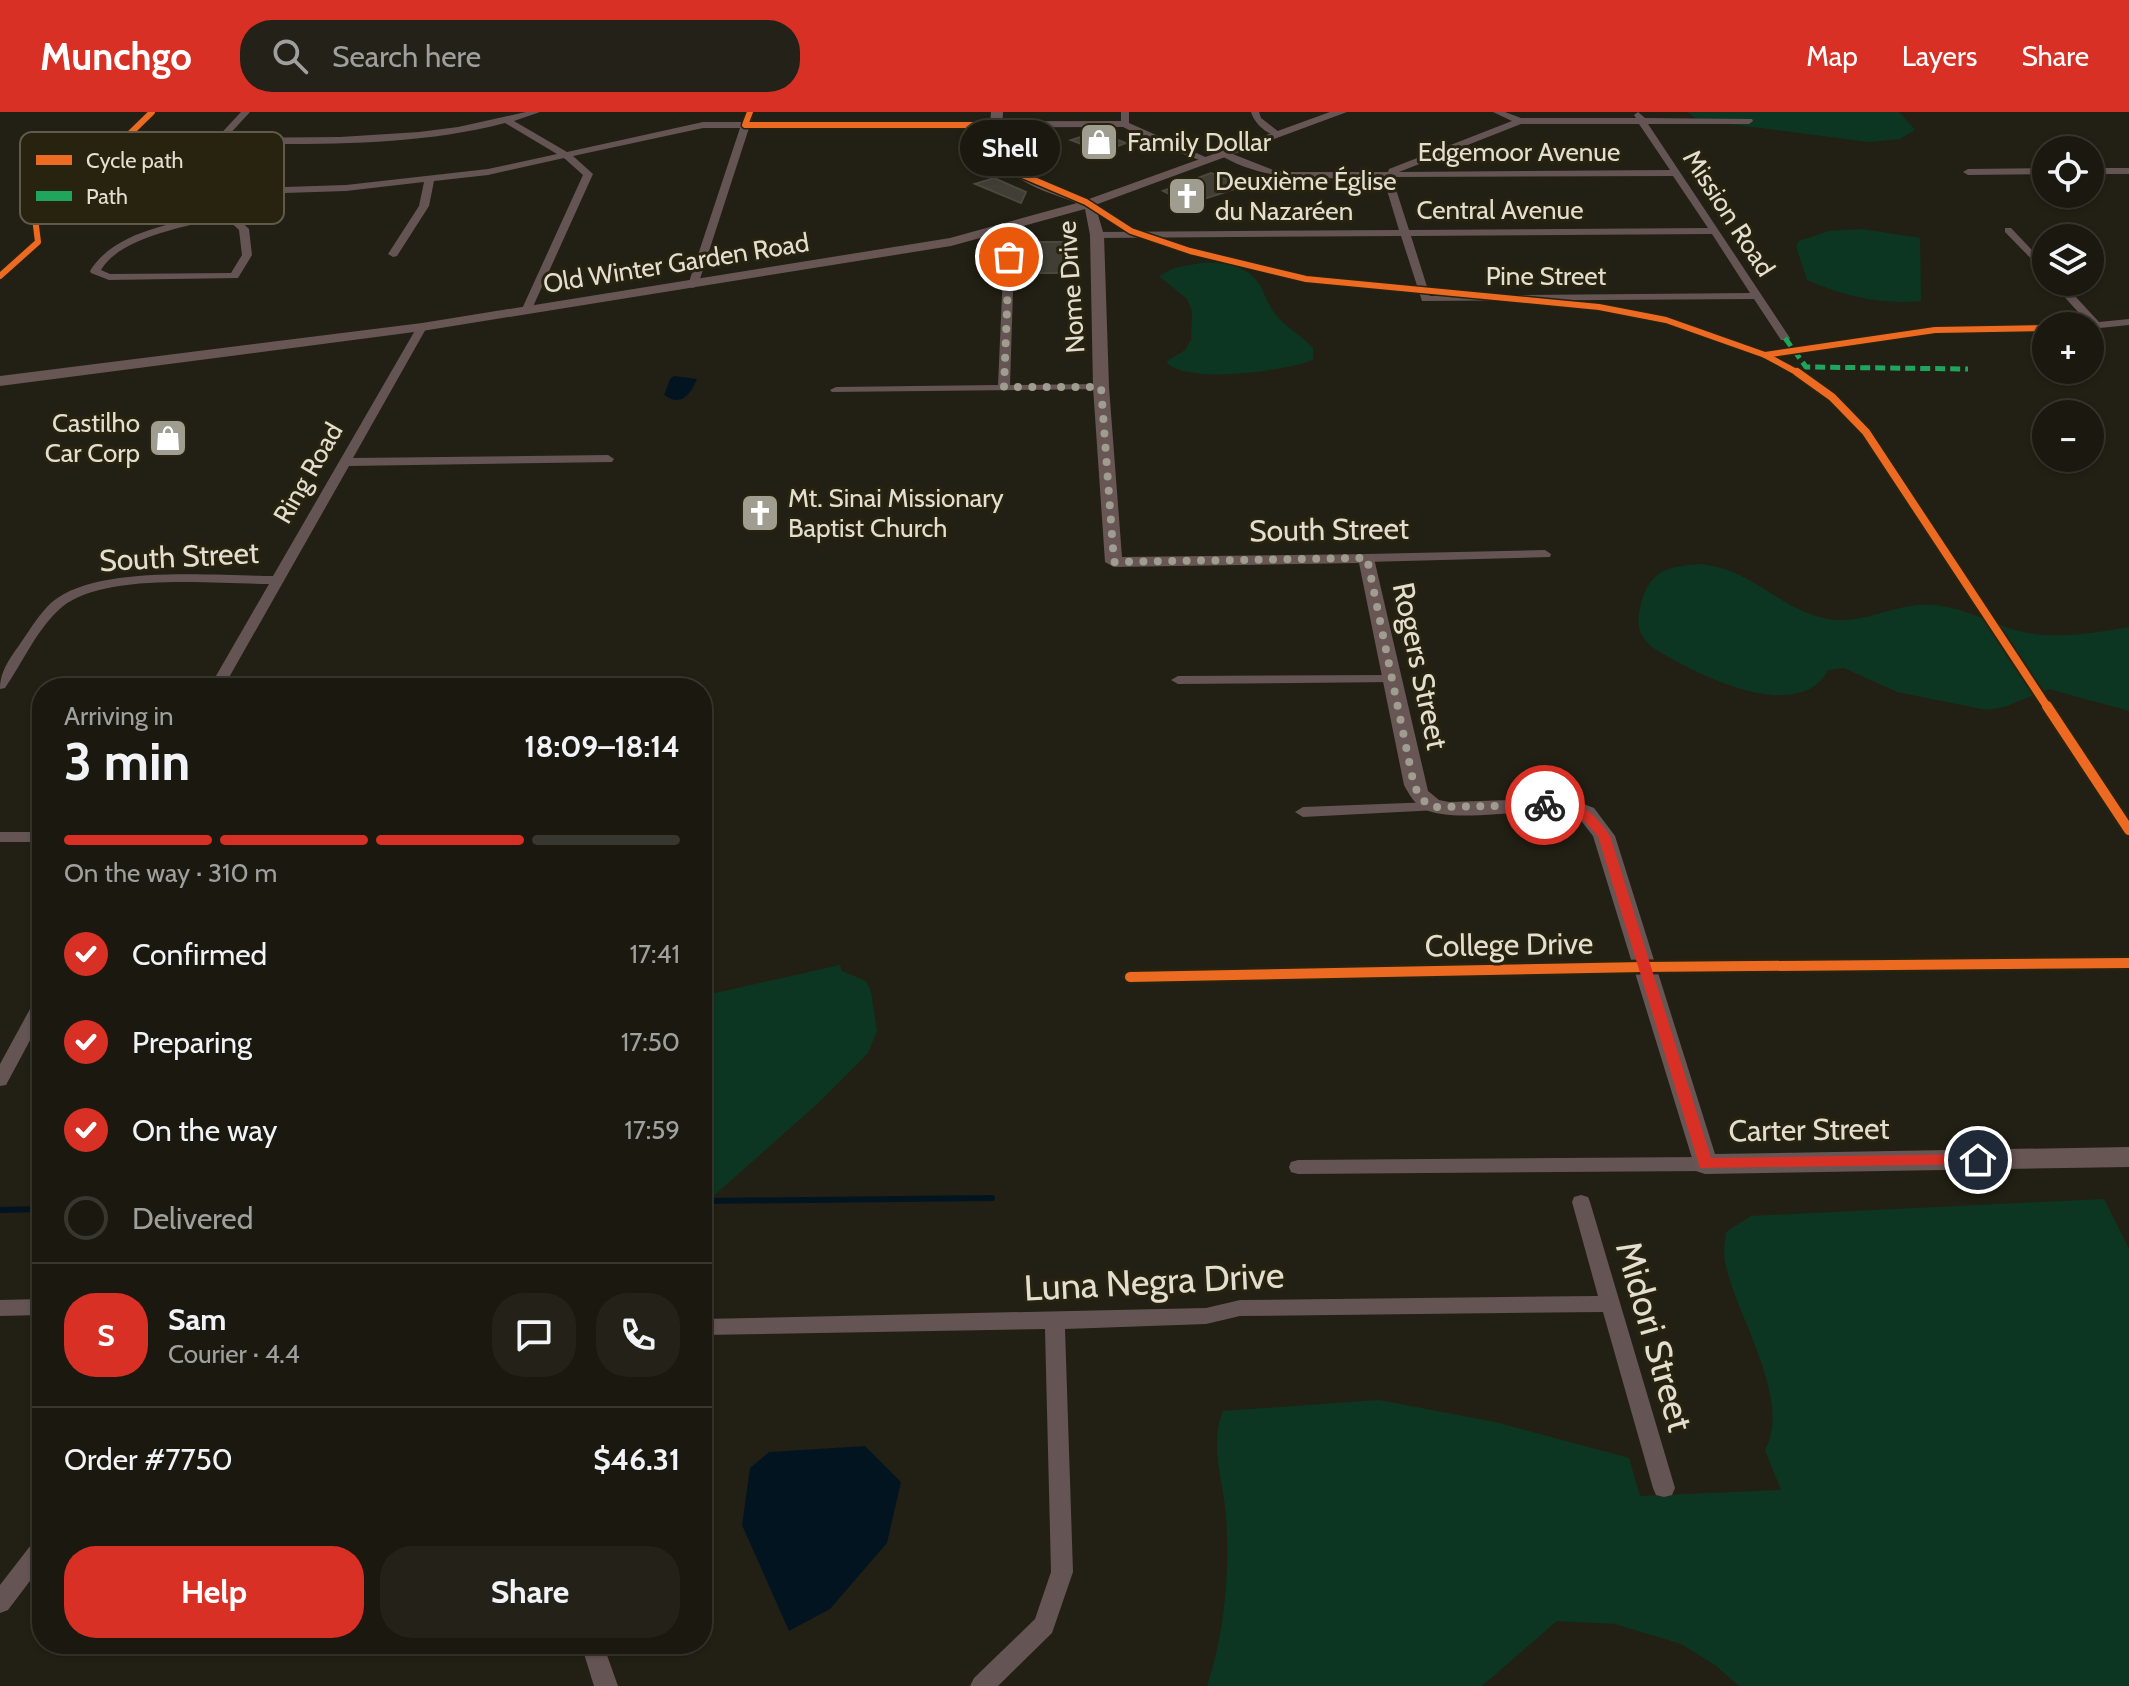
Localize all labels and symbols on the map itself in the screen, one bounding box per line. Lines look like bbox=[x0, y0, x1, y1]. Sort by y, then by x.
callout: Shell bbox=[959, 121, 1059, 177]
shop icon: Family Dollar bbox=[1078, 121, 1120, 163]
place label: Family Dollar bbox=[1127, 126, 1272, 158]
legend bbox=[20, 132, 284, 224]
street label: Edgemoor Avenue bbox=[1418, 136, 1620, 168]
street label: Mission Road bbox=[1676, 144, 1782, 282]
text: Cycle path bbox=[86, 147, 184, 174]
place label: Deuxième Église du Nazaréen bbox=[1215, 165, 1396, 227]
church icon: Deuxième Église du Nazaréen bbox=[1166, 175, 1208, 217]
text: Path bbox=[86, 183, 128, 210]
street label: Central Avenue bbox=[1417, 194, 1584, 226]
street label: Nome Drive bbox=[1050, 220, 1092, 354]
pin bbox=[975, 223, 1043, 291]
street label: Old Winter Garden Road bbox=[541, 226, 811, 300]
street label: Pine Street bbox=[1486, 260, 1607, 292]
place label: Castilho Car Corp bbox=[45, 407, 140, 469]
shop icon: Castilho Car Corp bbox=[147, 417, 189, 459]
street label: Ring Road bbox=[266, 417, 350, 529]
place label: Mt. Sinai Missionary Baptist Church bbox=[788, 482, 1004, 544]
church icon: Mt. Sinai Missionary Baptist Church bbox=[739, 492, 781, 534]
street label: South Street bbox=[1249, 510, 1409, 549]
street label: South Street bbox=[98, 534, 260, 579]
street label: Rogers Street bbox=[1385, 579, 1456, 753]
courier bbox=[1505, 765, 1585, 845]
street label: College Drive bbox=[1425, 925, 1593, 964]
street label: Carter Street bbox=[1728, 1110, 1890, 1149]
pin bbox=[1944, 1126, 2012, 1194]
street label: Midori Street bbox=[1607, 1236, 1703, 1436]
street label: Luna Negra Drive bbox=[1023, 1252, 1285, 1310]

